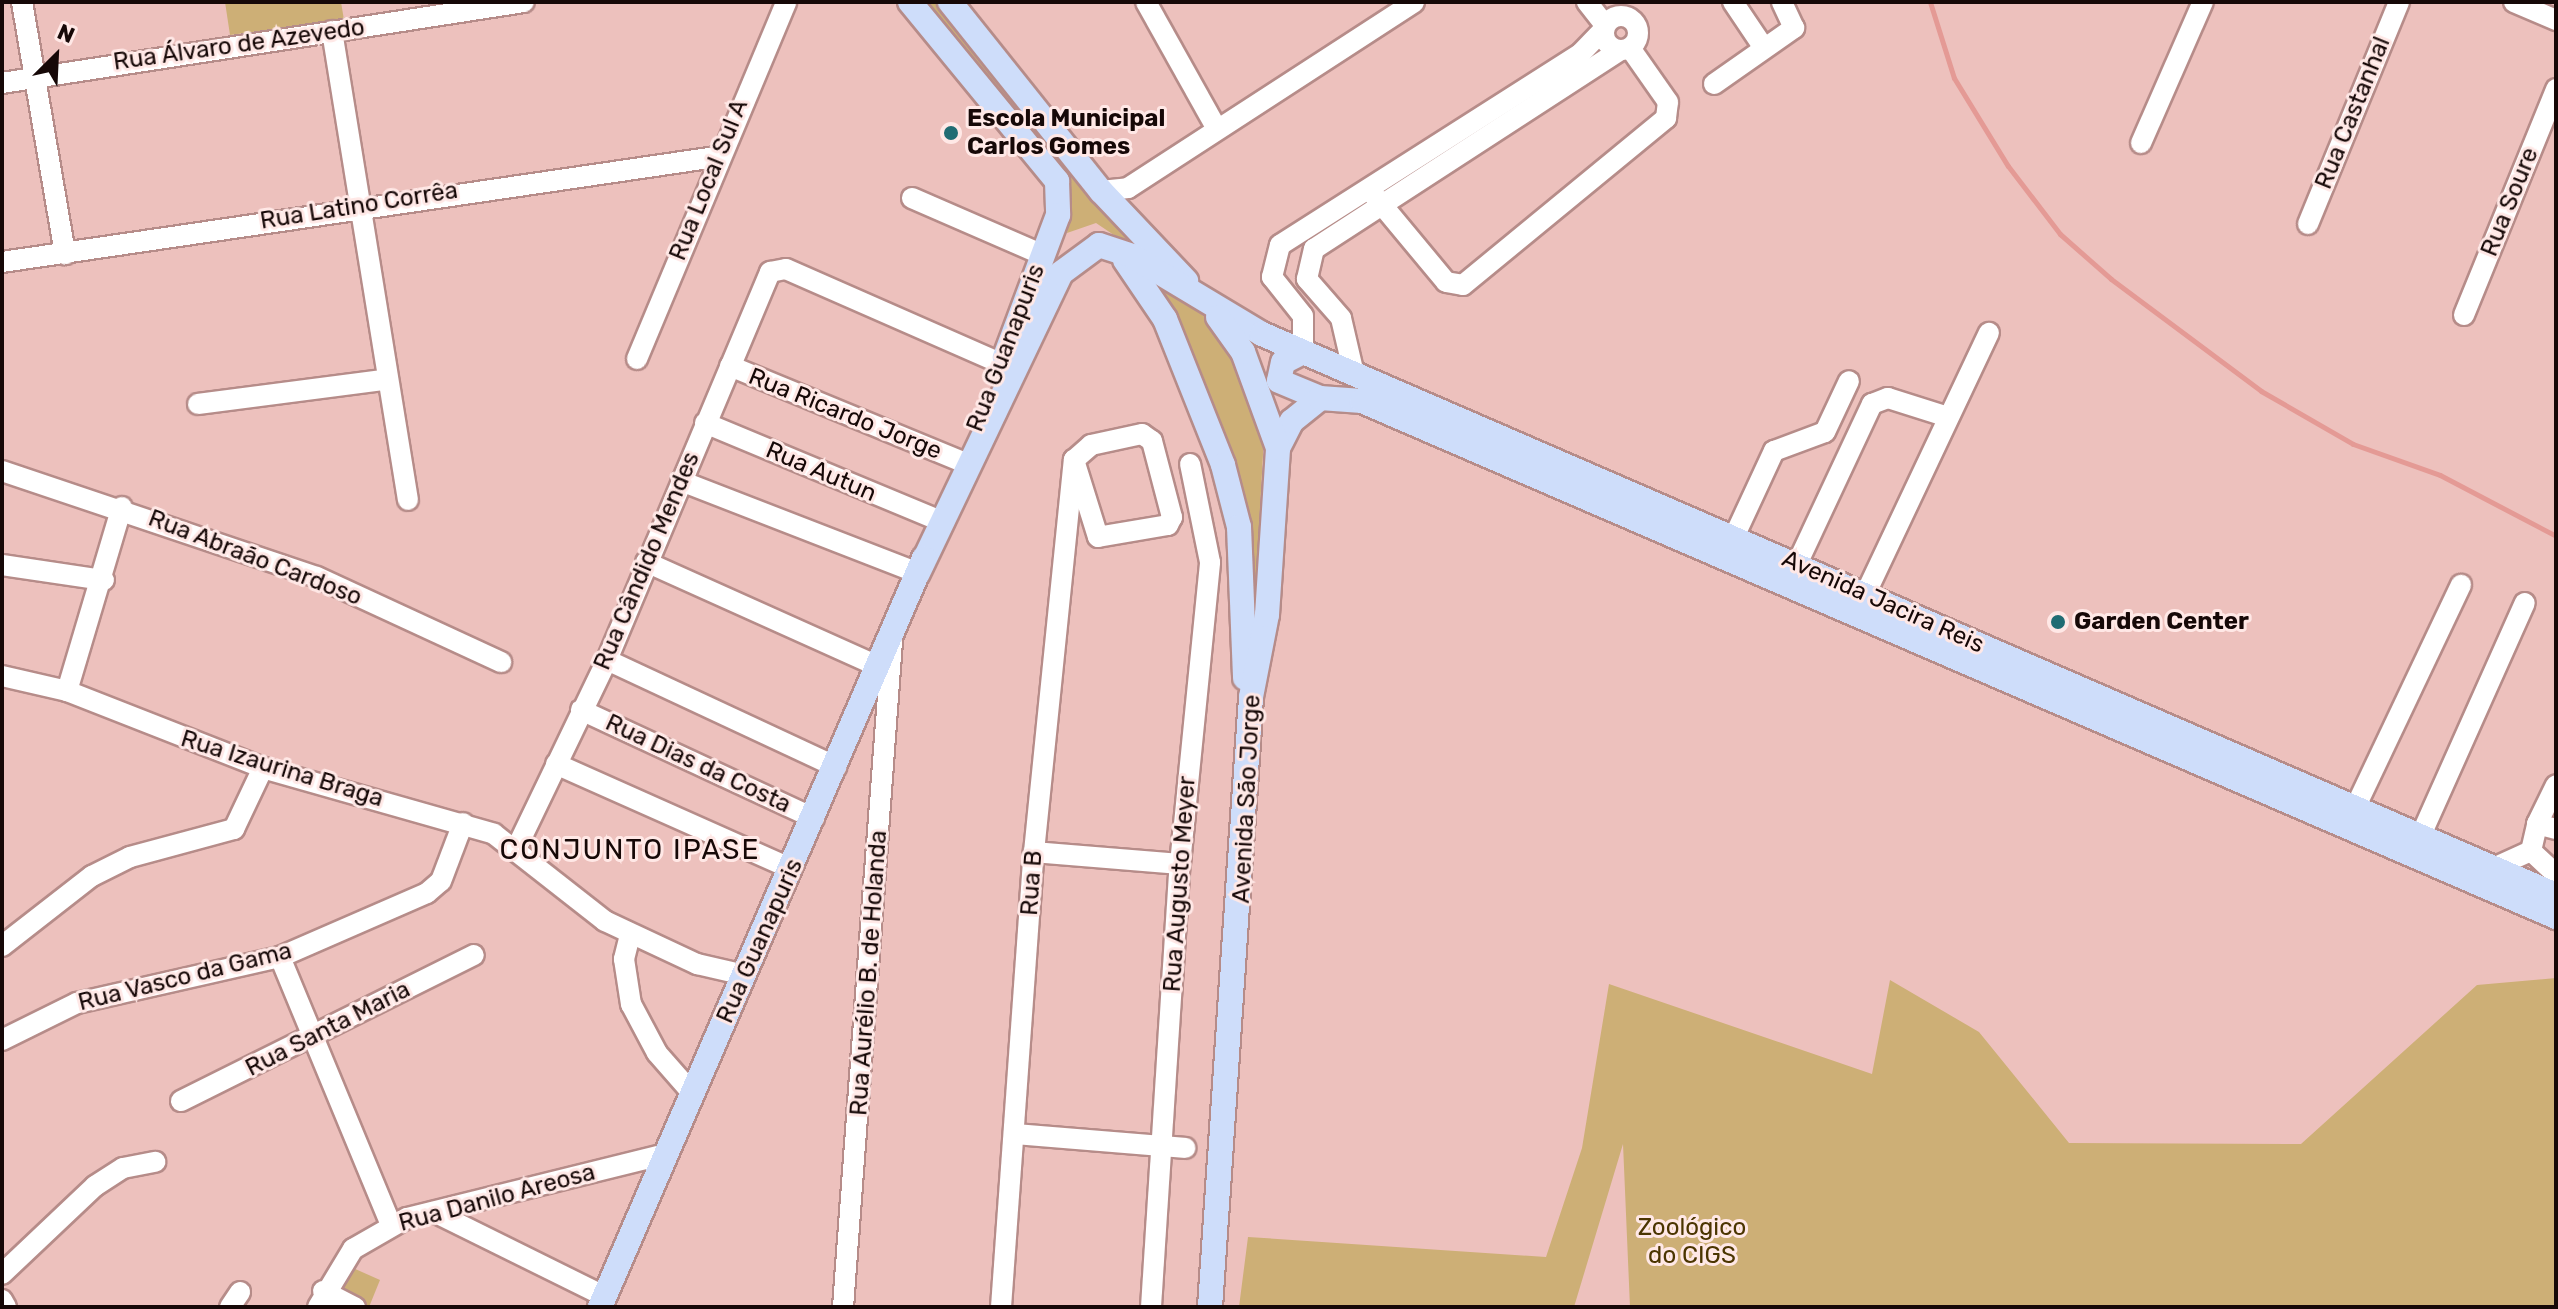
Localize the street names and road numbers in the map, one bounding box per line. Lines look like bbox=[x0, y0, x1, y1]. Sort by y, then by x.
street label: Rua Álvaro de Azevedo bbox=[111, 13, 367, 77]
street label: Rua Castanhal bbox=[2309, 33, 2397, 193]
street label: Rua Local Sul A bbox=[663, 95, 755, 265]
street label: Rua Soure bbox=[2475, 143, 2545, 261]
street label: Rua Latino Corrêa bbox=[258, 176, 460, 236]
street label: Rua Guanapuris bbox=[961, 260, 1051, 436]
street label: Rua Ricardo Jorge bbox=[744, 362, 946, 466]
street label: Rua Autun bbox=[761, 436, 881, 508]
street label: Rua Cândido Mendes bbox=[588, 448, 706, 674]
street label: Rua Abraão Cardoso bbox=[144, 504, 366, 612]
street label: Avenida Jacira Reis bbox=[1778, 545, 1988, 659]
street label: Avenida São Jorge bbox=[1227, 694, 1267, 904]
street label: Rua Dias da Costa bbox=[601, 708, 795, 820]
street label: Rua Izaurina Braga bbox=[177, 725, 387, 813]
street label: Rua Augusto Meyer bbox=[1158, 775, 1202, 993]
street label: Rua Aurélio B. de Holanda bbox=[845, 829, 893, 1117]
street label: Rua B bbox=[1015, 849, 1049, 917]
street label: Rua Guanapuris bbox=[711, 854, 809, 1028]
street label: Rua Vasco da Gama bbox=[75, 936, 295, 1018]
street label: Rua Santa Maria bbox=[241, 975, 415, 1083]
street label: Rua Danilo Areosa bbox=[395, 1158, 599, 1238]

